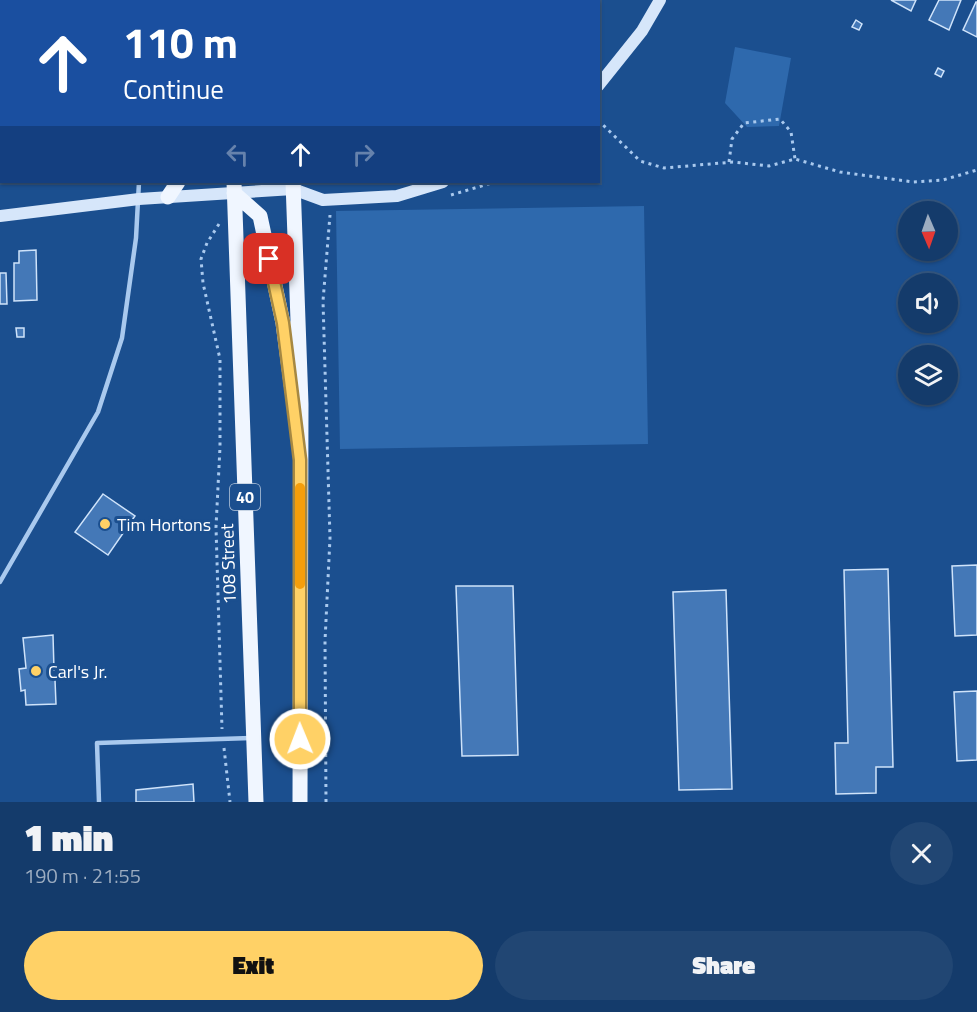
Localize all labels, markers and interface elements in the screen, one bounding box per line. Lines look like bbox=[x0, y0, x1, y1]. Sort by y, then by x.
text: 110 m bbox=[123, 10, 238, 74]
icon: ahead bbox=[24, 24, 102, 102]
text: Continue bbox=[123, 68, 224, 109]
icon: left bbox=[221, 138, 254, 171]
icon: ahead bbox=[284, 138, 317, 171]
icon: right bbox=[347, 138, 380, 171]
north arrow bbox=[898, 201, 958, 261]
map controls bbox=[898, 201, 958, 405]
pin bbox=[243, 233, 294, 284]
icon: arrive bbox=[252, 242, 285, 275]
button: sound bbox=[898, 273, 958, 333]
button: layers bbox=[898, 345, 958, 405]
road number: 40 bbox=[230, 484, 260, 510]
place label: Tim Hortons bbox=[117, 511, 211, 538]
marker: Tim Hortons bbox=[98, 517, 112, 531]
street label: 108 Street bbox=[213, 523, 243, 605]
place label: Carl's Jr. bbox=[48, 658, 108, 685]
marker: Carl's Jr. bbox=[29, 664, 43, 678]
position arrow bbox=[268, 707, 332, 771]
text: 1 min bbox=[24, 810, 113, 865]
button: close bbox=[890, 822, 953, 885]
text: 190 m · 21:55 bbox=[24, 860, 141, 891]
button: Exit bbox=[24, 931, 483, 1000]
button: Share bbox=[495, 931, 953, 1000]

